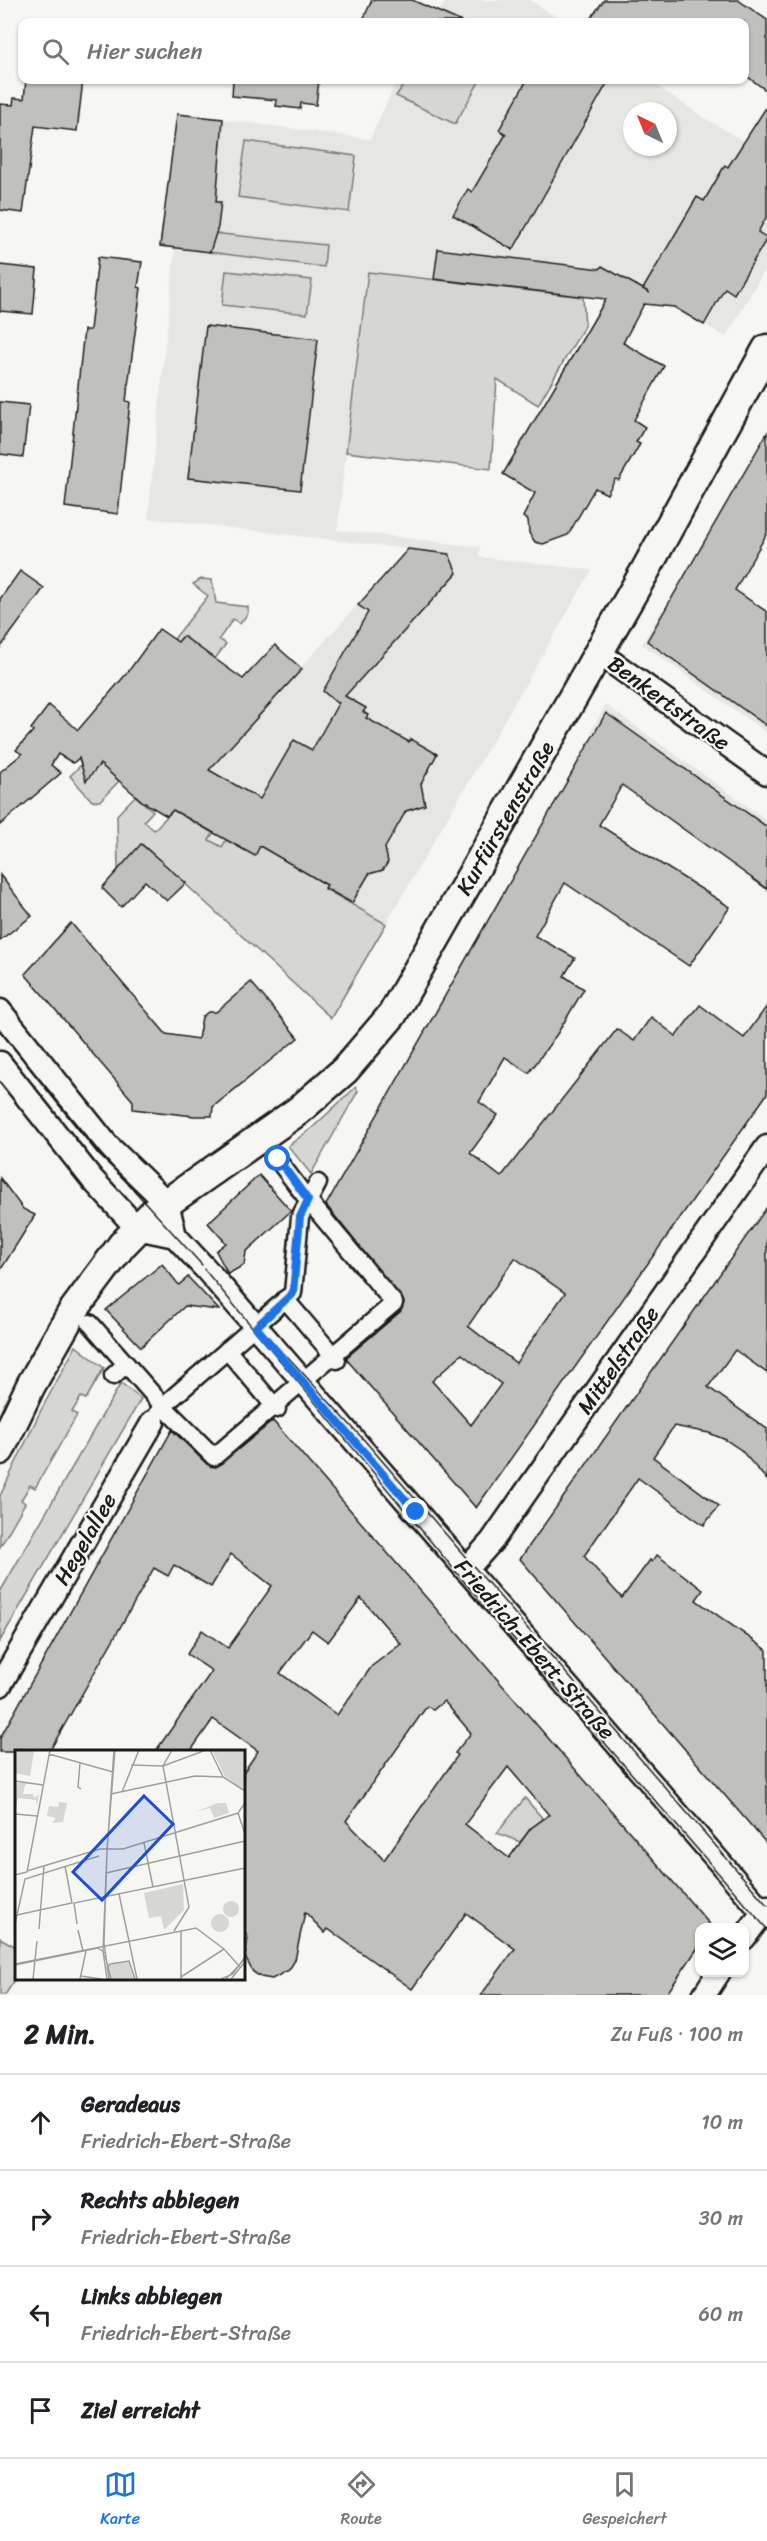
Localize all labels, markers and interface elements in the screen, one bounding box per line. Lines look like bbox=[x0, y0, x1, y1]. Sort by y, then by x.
search box bbox=[18, 18, 749, 84]
text: Hier suchen bbox=[87, 32, 202, 71]
icon: search bbox=[39, 35, 72, 68]
north arrow bbox=[623, 102, 677, 156]
street label: Benkertstraße bbox=[599, 645, 739, 761]
street label: Kurfürstenstraße bbox=[445, 733, 565, 903]
route start bbox=[264, 1145, 290, 1171]
street label: Mittelstraße bbox=[566, 1297, 670, 1423]
street label: Hegelallee bbox=[43, 1485, 127, 1593]
route end bbox=[402, 1498, 428, 1524]
street label: Friedrich-Ebert-Straße bbox=[444, 1549, 626, 1749]
inset map bbox=[15, 1750, 244, 1980]
map controls bbox=[695, 1923, 749, 1977]
button: layers bbox=[695, 1923, 749, 1977]
text: 2 Min. bbox=[24, 2011, 96, 2057]
text: Zu Fuß · 100 m bbox=[611, 2017, 743, 2052]
text: Geradeaus bbox=[81, 2085, 180, 2124]
text: 10 m bbox=[701, 2105, 743, 2140]
icon: ahead bbox=[24, 2106, 57, 2139]
text: Friedrich-Ebert-Straße bbox=[81, 2124, 291, 2159]
text: Rechts abbiegen bbox=[81, 2181, 239, 2220]
text: 30 m bbox=[699, 2201, 743, 2236]
icon: right bbox=[24, 2202, 57, 2235]
text: Friedrich-Ebert-Straße bbox=[81, 2220, 291, 2255]
text: Links abbiegen bbox=[81, 2277, 222, 2316]
text: 60 m bbox=[698, 2297, 743, 2332]
icon: left bbox=[24, 2298, 57, 2331]
text: Friedrich-Ebert-Straße bbox=[81, 2316, 291, 2351]
text: Ziel erreicht bbox=[81, 2391, 200, 2430]
icon: arrive bbox=[24, 2394, 57, 2427]
tab: Karte bbox=[100, 2468, 140, 2533]
tab: Route bbox=[341, 2468, 382, 2533]
tab: Gespeichert bbox=[582, 2468, 667, 2533]

